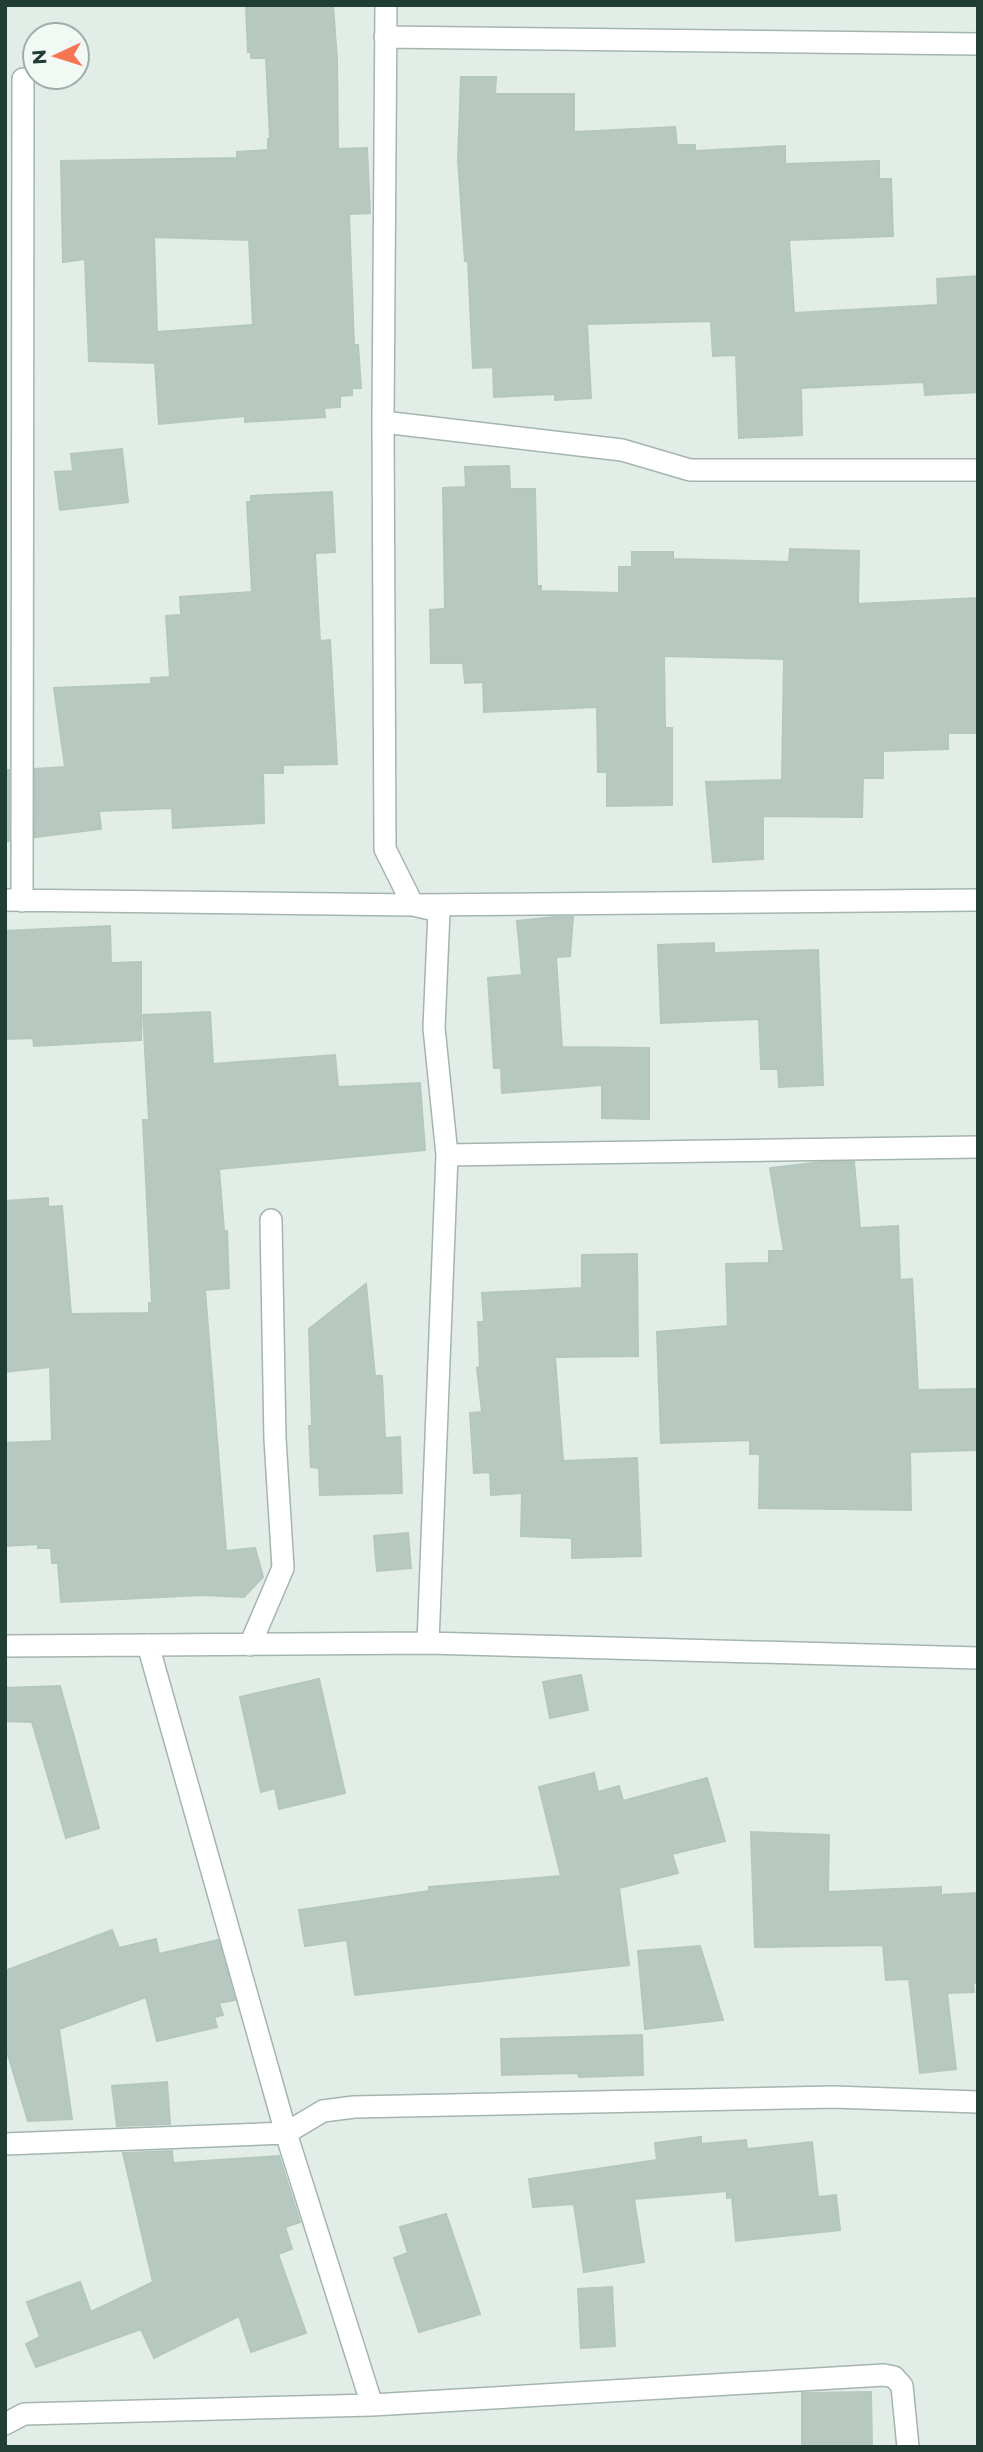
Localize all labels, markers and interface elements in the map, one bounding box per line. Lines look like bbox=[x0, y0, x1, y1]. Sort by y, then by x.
north arrow bbox=[21, 21, 91, 91]
text: N bbox=[28, 49, 52, 66]

